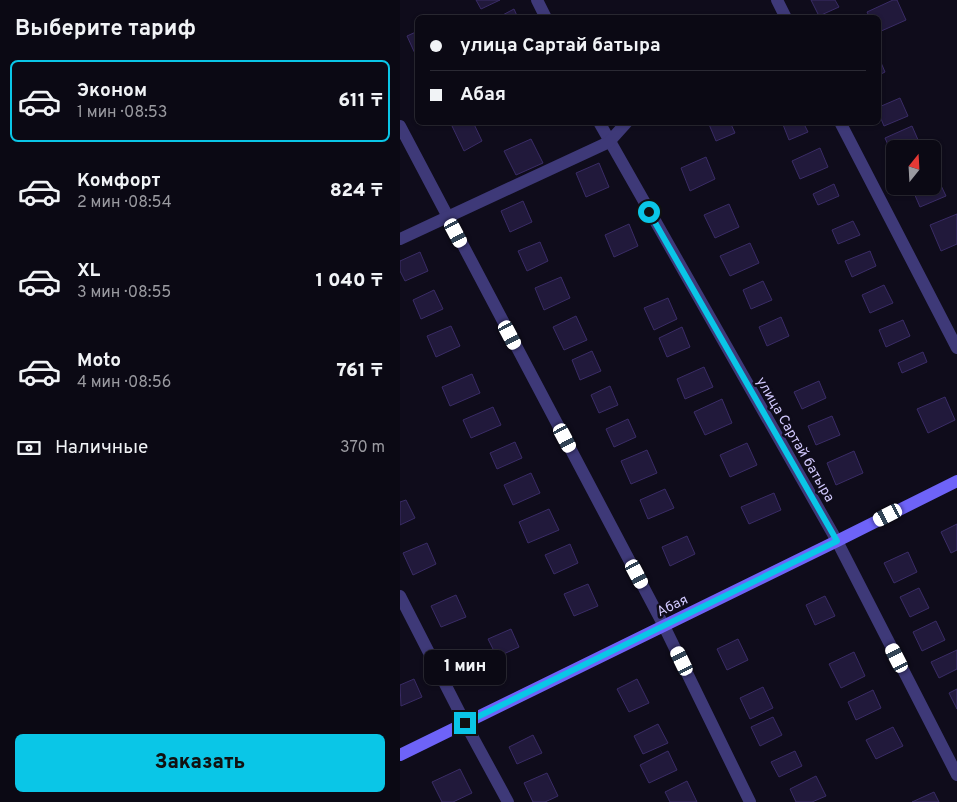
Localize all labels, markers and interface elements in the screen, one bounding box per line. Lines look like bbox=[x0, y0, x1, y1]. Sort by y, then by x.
text: Выберите тариф bbox=[15, 16, 196, 43]
text: улица Сартай батыра bbox=[460, 34, 661, 58]
icon: car bbox=[17, 79, 62, 124]
text: Эконом bbox=[77, 79, 147, 103]
text: Абая bbox=[460, 83, 506, 107]
text: 611 ₸ bbox=[338, 89, 383, 113]
text: 1 мин · 08:53 bbox=[77, 103, 167, 123]
north arrow bbox=[886, 140, 941, 195]
map controls bbox=[886, 140, 941, 195]
icon: car bbox=[17, 169, 62, 214]
text: Комфорт bbox=[77, 169, 160, 193]
text: 824 ₸ bbox=[330, 179, 383, 203]
text: 2 мин · 08:54 bbox=[77, 193, 172, 213]
route start bbox=[638, 201, 660, 223]
car bbox=[442, 216, 469, 250]
icon: car bbox=[17, 259, 62, 304]
text: XL bbox=[77, 259, 100, 283]
text: 1 040 ₸ bbox=[315, 269, 383, 293]
text: 3 мин · 08:55 bbox=[77, 283, 171, 303]
car bbox=[496, 318, 523, 352]
icon: car bbox=[17, 349, 62, 394]
text: Moto bbox=[77, 349, 121, 373]
text: 761 ₸ bbox=[337, 359, 383, 383]
text: 4 мин · 08:56 bbox=[77, 373, 171, 393]
street label: улица Сартай батыра bbox=[752, 374, 837, 505]
car bbox=[551, 421, 578, 455]
icon: cash bbox=[15, 434, 43, 462]
text: Наличные bbox=[55, 436, 148, 460]
text: 370 m bbox=[340, 438, 385, 458]
car bbox=[871, 502, 904, 528]
car bbox=[623, 557, 650, 591]
street label: Абая bbox=[654, 592, 691, 621]
car bbox=[883, 641, 910, 675]
car bbox=[668, 644, 695, 678]
callout: 1 мин bbox=[424, 650, 506, 686]
text: 1 мин bbox=[444, 657, 486, 677]
route end bbox=[454, 712, 476, 734]
button: Заказать bbox=[15, 734, 385, 792]

